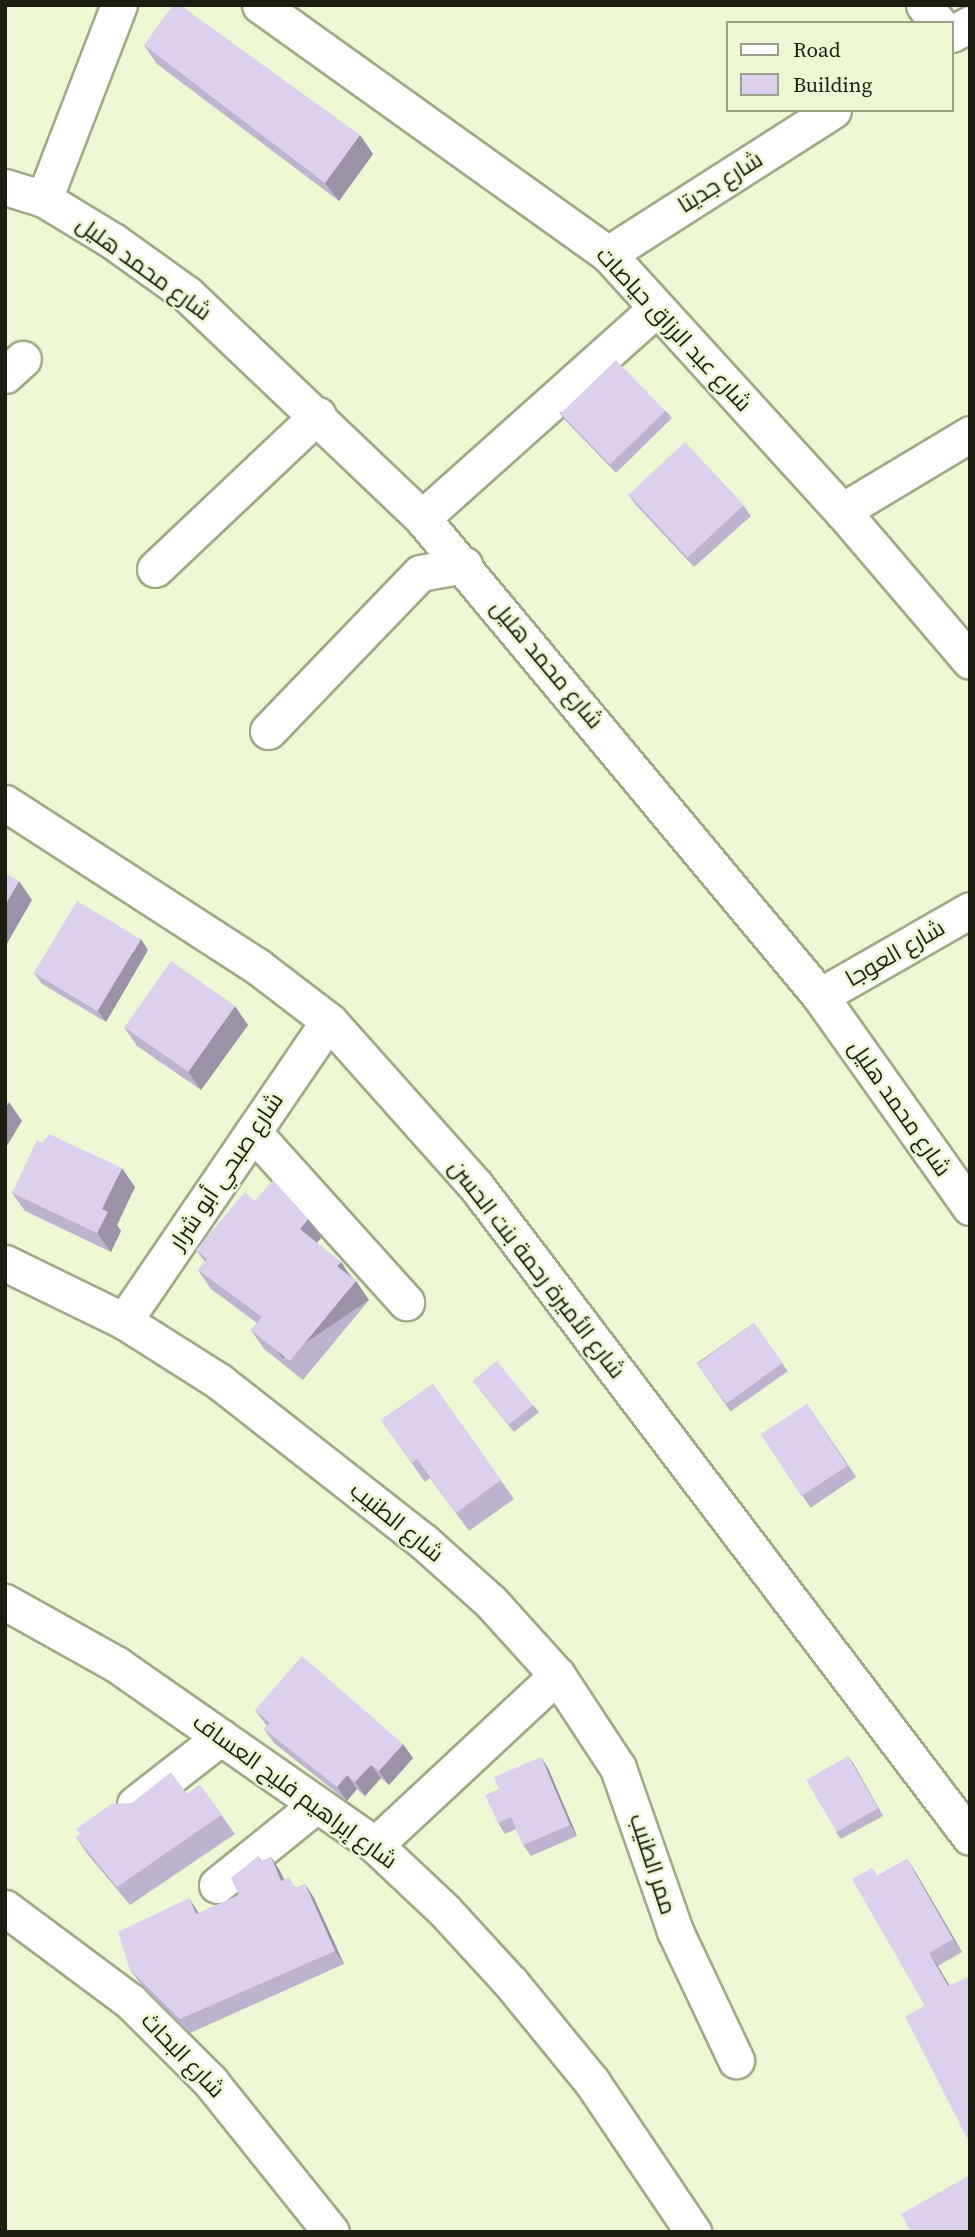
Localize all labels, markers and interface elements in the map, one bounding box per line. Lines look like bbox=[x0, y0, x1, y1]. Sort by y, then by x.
legend bbox=[726, 21, 954, 112]
text: Road bbox=[793, 35, 841, 64]
text: Building bbox=[793, 70, 872, 99]
street label: شارع جديتا bbox=[673, 145, 767, 219]
street label: شارع محمد هليل bbox=[71, 210, 217, 326]
street label: شارع عبد الرزاق حياصات bbox=[591, 241, 757, 417]
street label: شارع محمد هليل bbox=[485, 594, 609, 734]
street label: شارع العوجا bbox=[841, 914, 949, 992]
street label: شارع محمد هليل bbox=[843, 1035, 957, 1181]
street label: شارع صبحي أبو شرار bbox=[163, 1087, 289, 1255]
street label: شارع الأميرة رحمة بنت الحسن bbox=[443, 1154, 631, 1384]
street label: شارع الطنيب bbox=[345, 1476, 449, 1568]
street label: شارع إبراهيم فليح العساف bbox=[187, 1708, 403, 1874]
street label: ممر الطنيب bbox=[624, 1810, 682, 1918]
street label: شارع البحاث bbox=[136, 2007, 230, 2103]

